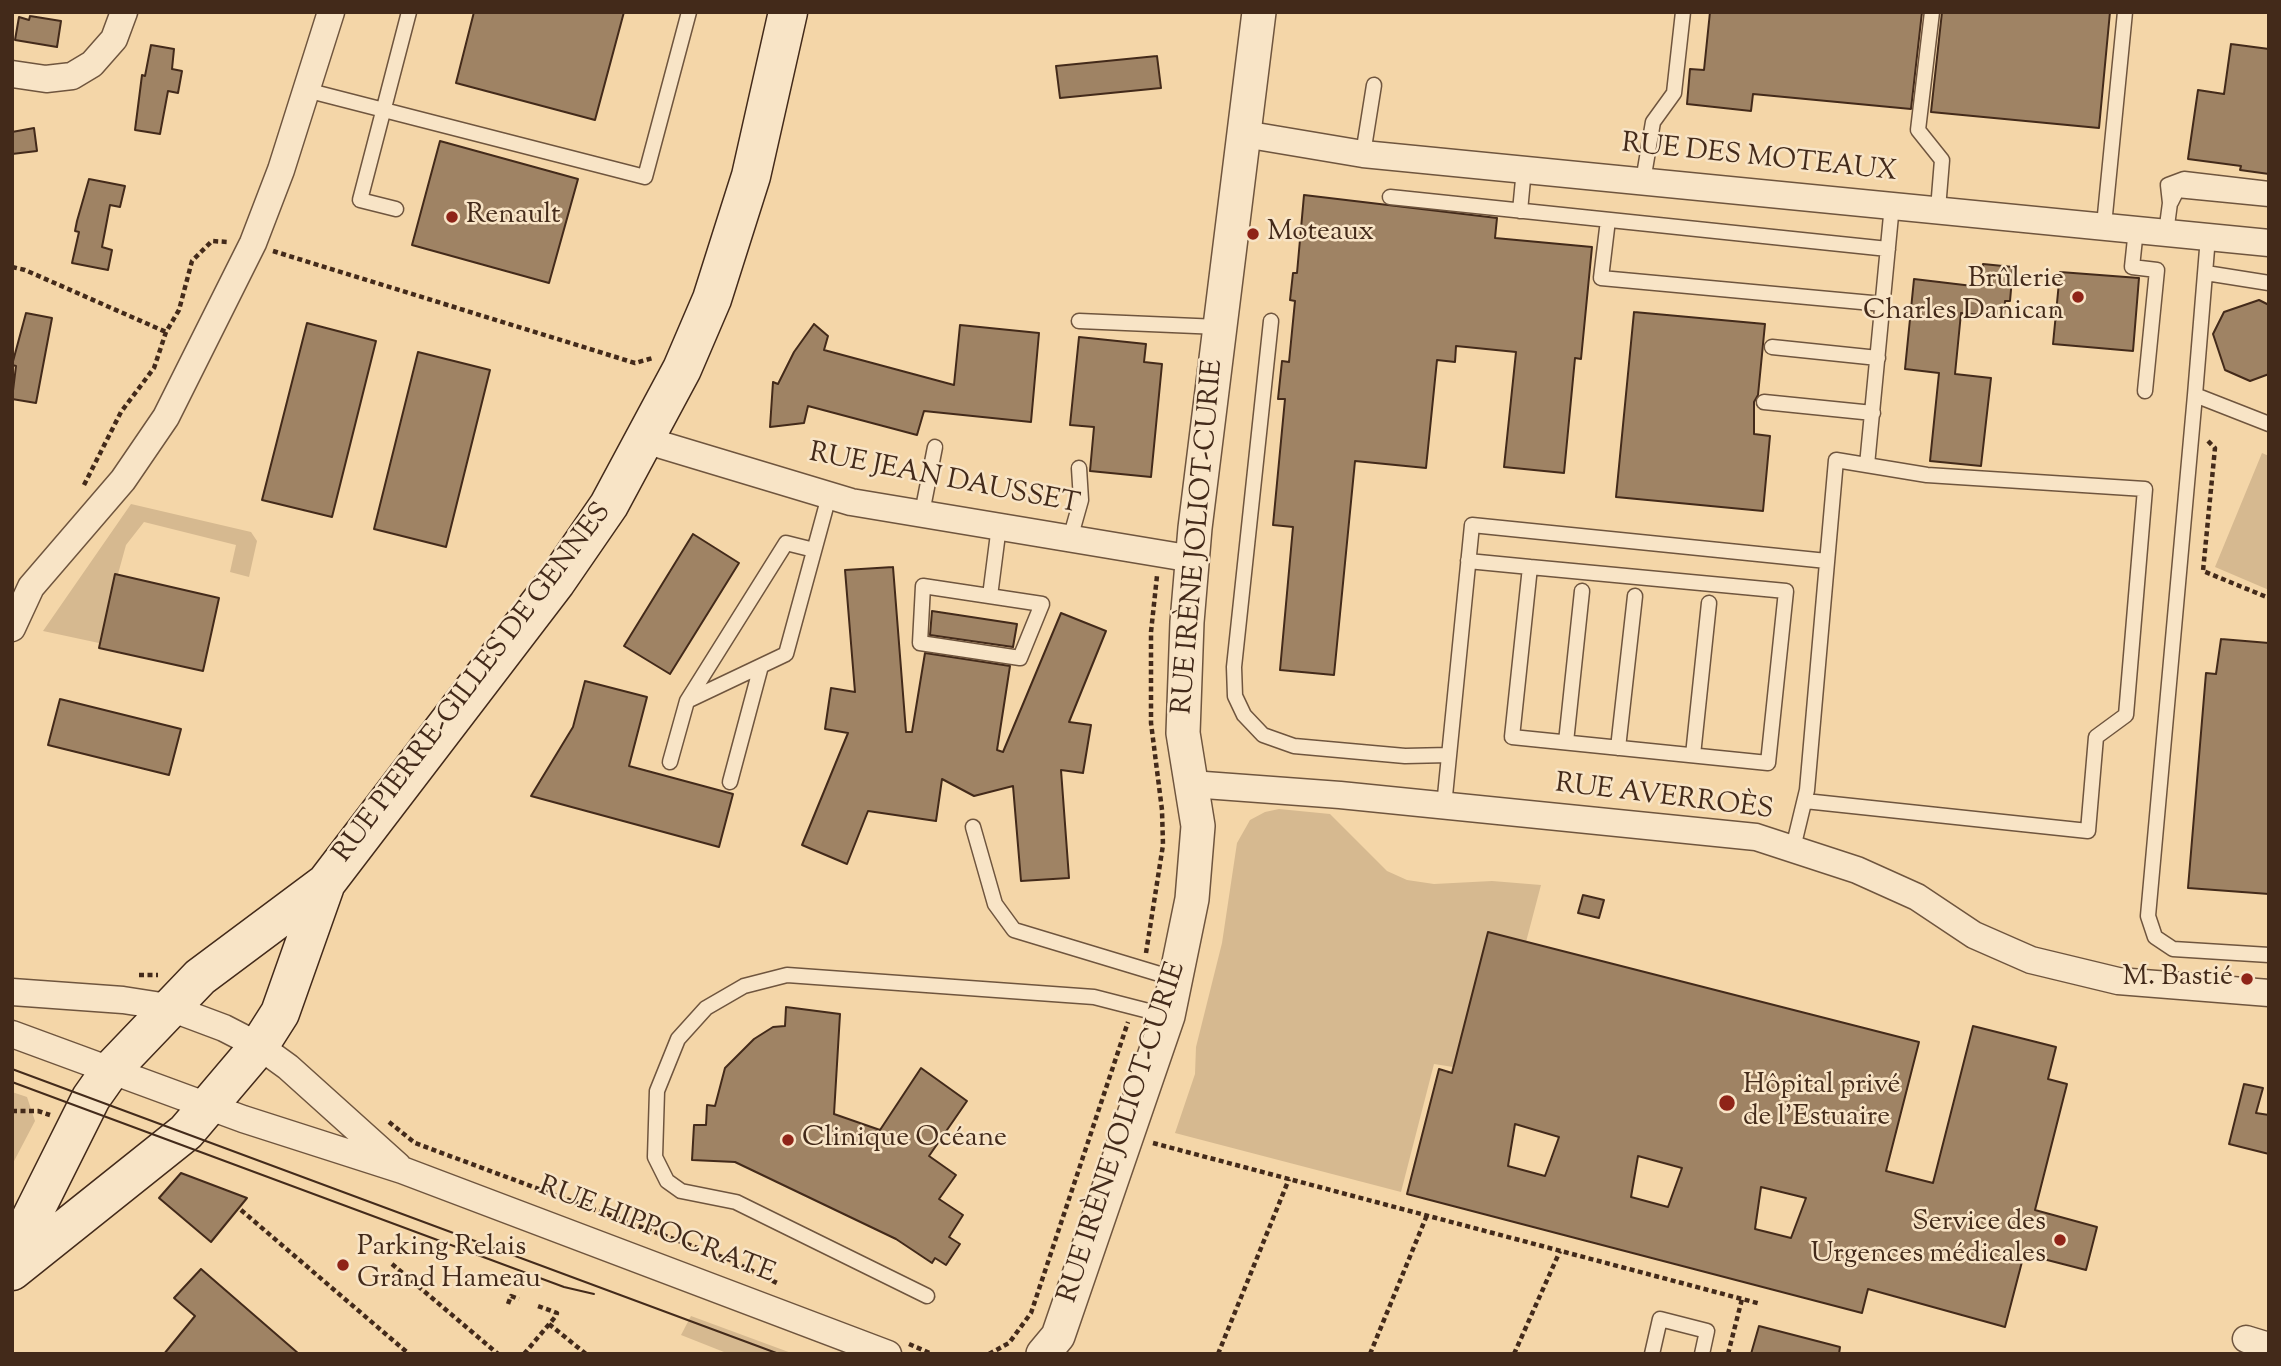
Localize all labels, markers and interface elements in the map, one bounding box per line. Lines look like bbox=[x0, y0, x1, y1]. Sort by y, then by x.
street label: RUE DES MOTEAUX bbox=[1620, 129, 1898, 191]
place label: Renault bbox=[466, 200, 561, 234]
marker: Renault bbox=[444, 209, 460, 225]
place label: Moteaux bbox=[1267, 217, 1374, 251]
marker: Moteaux bbox=[1245, 226, 1261, 242]
place label: Brûlerie Charles Danican bbox=[1863, 264, 2064, 330]
marker: Brûlerie Charles Danican bbox=[2070, 289, 2086, 305]
street label: RUE IRÈNE JOLIOT-CURIE bbox=[1168, 358, 1232, 716]
street label: RUE JEAN DAUSSET bbox=[806, 438, 1082, 524]
street label: RUE PIERRE-GILLES DE GENNES bbox=[328, 498, 620, 870]
street label: RUE AVERROÈS bbox=[1553, 769, 1775, 829]
street label: RUE IRÈNE JOLIOT-CURIE bbox=[1053, 959, 1195, 1307]
place label: M. Bastié bbox=[2122, 962, 2233, 996]
marker: M. Bastié bbox=[2239, 971, 2255, 987]
place label: Hôpital privé de l'Estuaire bbox=[1743, 1070, 1901, 1136]
marker: Hôpital privé de l'Estuaire bbox=[1717, 1093, 1737, 1113]
place label: Clinique Océane bbox=[802, 1123, 1007, 1157]
marker: Clinique Océane bbox=[780, 1132, 796, 1148]
street label: RUE HIPPOCRATE bbox=[533, 1171, 779, 1293]
place label: Service des Urgences médicales bbox=[1810, 1207, 2046, 1273]
place label: Parking Relais Grand Hameau bbox=[357, 1232, 541, 1298]
marker: Service des Urgences médicales bbox=[2052, 1232, 2068, 1248]
marker: Parking Relais Grand Hameau bbox=[335, 1257, 351, 1273]

